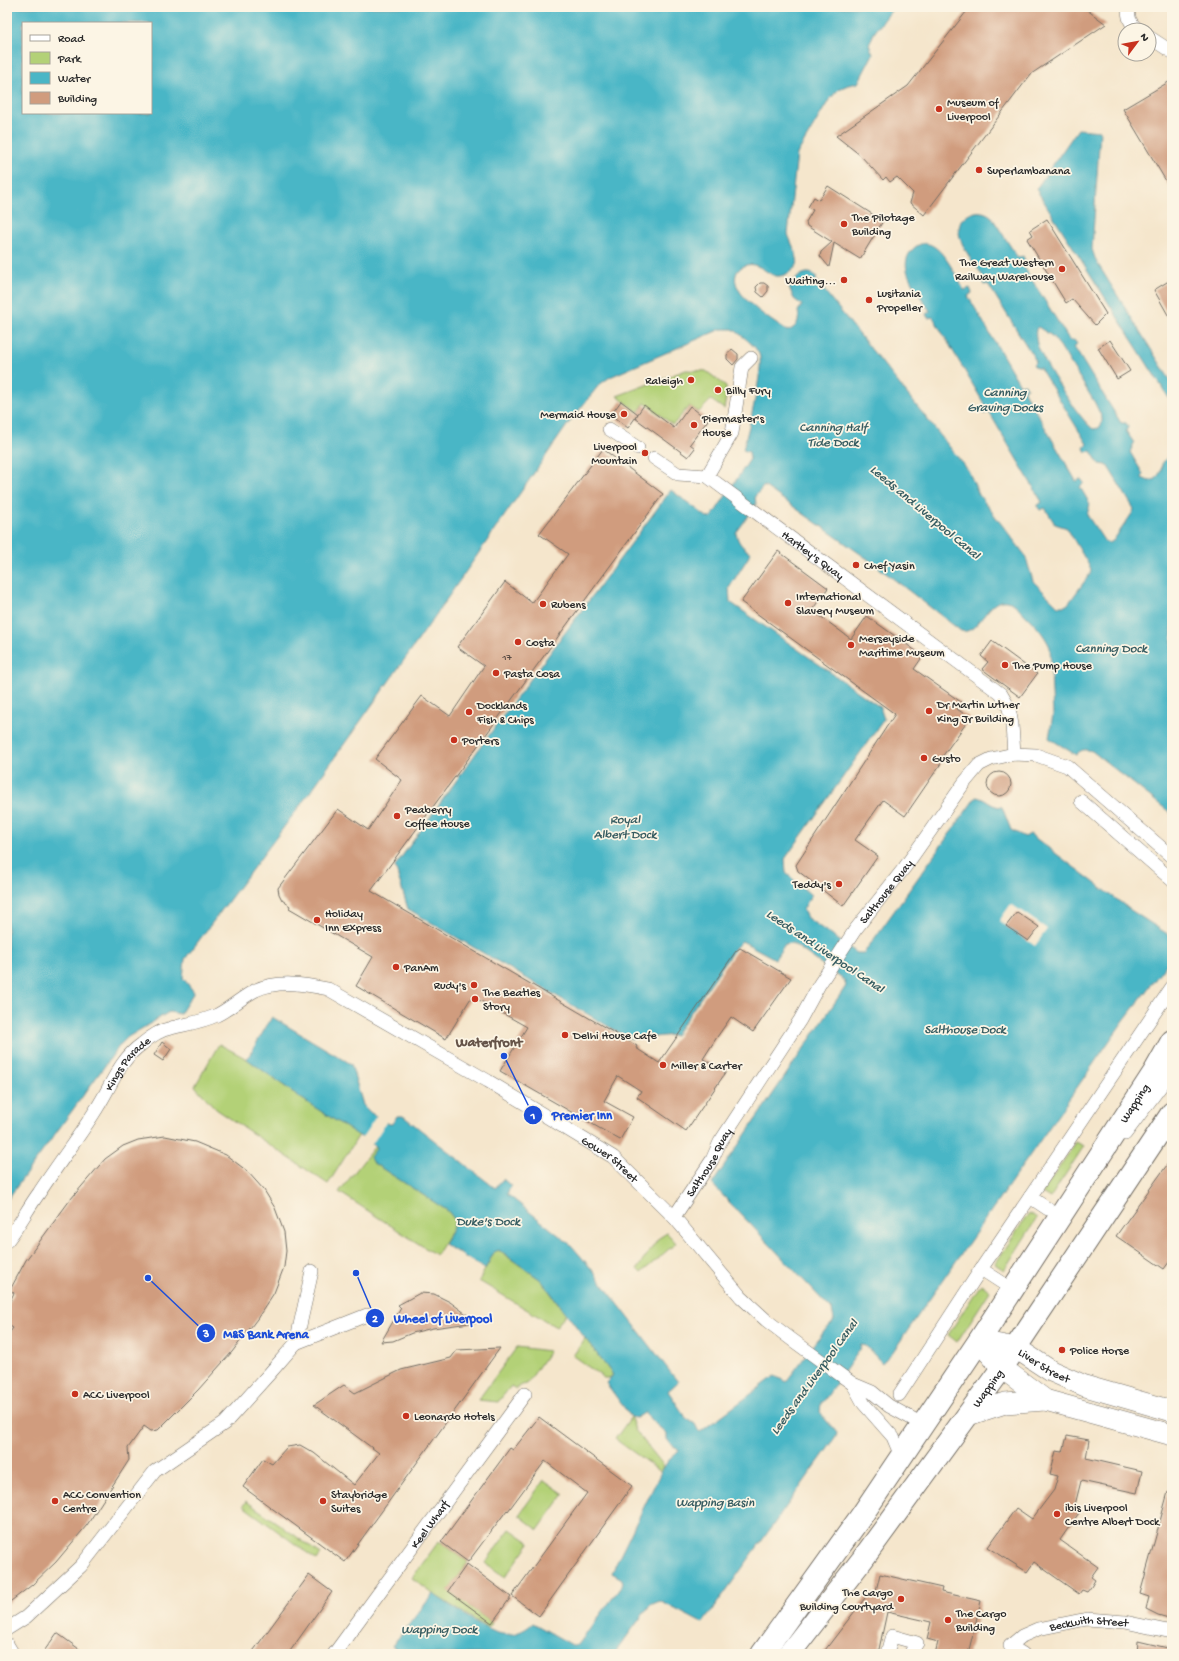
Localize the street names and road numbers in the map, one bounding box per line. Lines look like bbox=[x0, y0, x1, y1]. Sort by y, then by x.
street label: Hartley's Quay bbox=[778, 529, 846, 584]
street label: Salthouse Quay bbox=[858, 858, 917, 927]
street label: Kings Parade bbox=[103, 1034, 155, 1094]
street label: Wapping bbox=[1118, 1082, 1154, 1126]
street label: Salthouse Quay bbox=[684, 1126, 736, 1200]
street label: Gower Street bbox=[578, 1134, 641, 1187]
street label: Liver Street bbox=[1015, 1346, 1073, 1388]
street label: Wapping bbox=[971, 1367, 1008, 1411]
street label: Keel Wharf bbox=[409, 1498, 454, 1552]
street label: Beckwith Street bbox=[1047, 1614, 1131, 1636]

